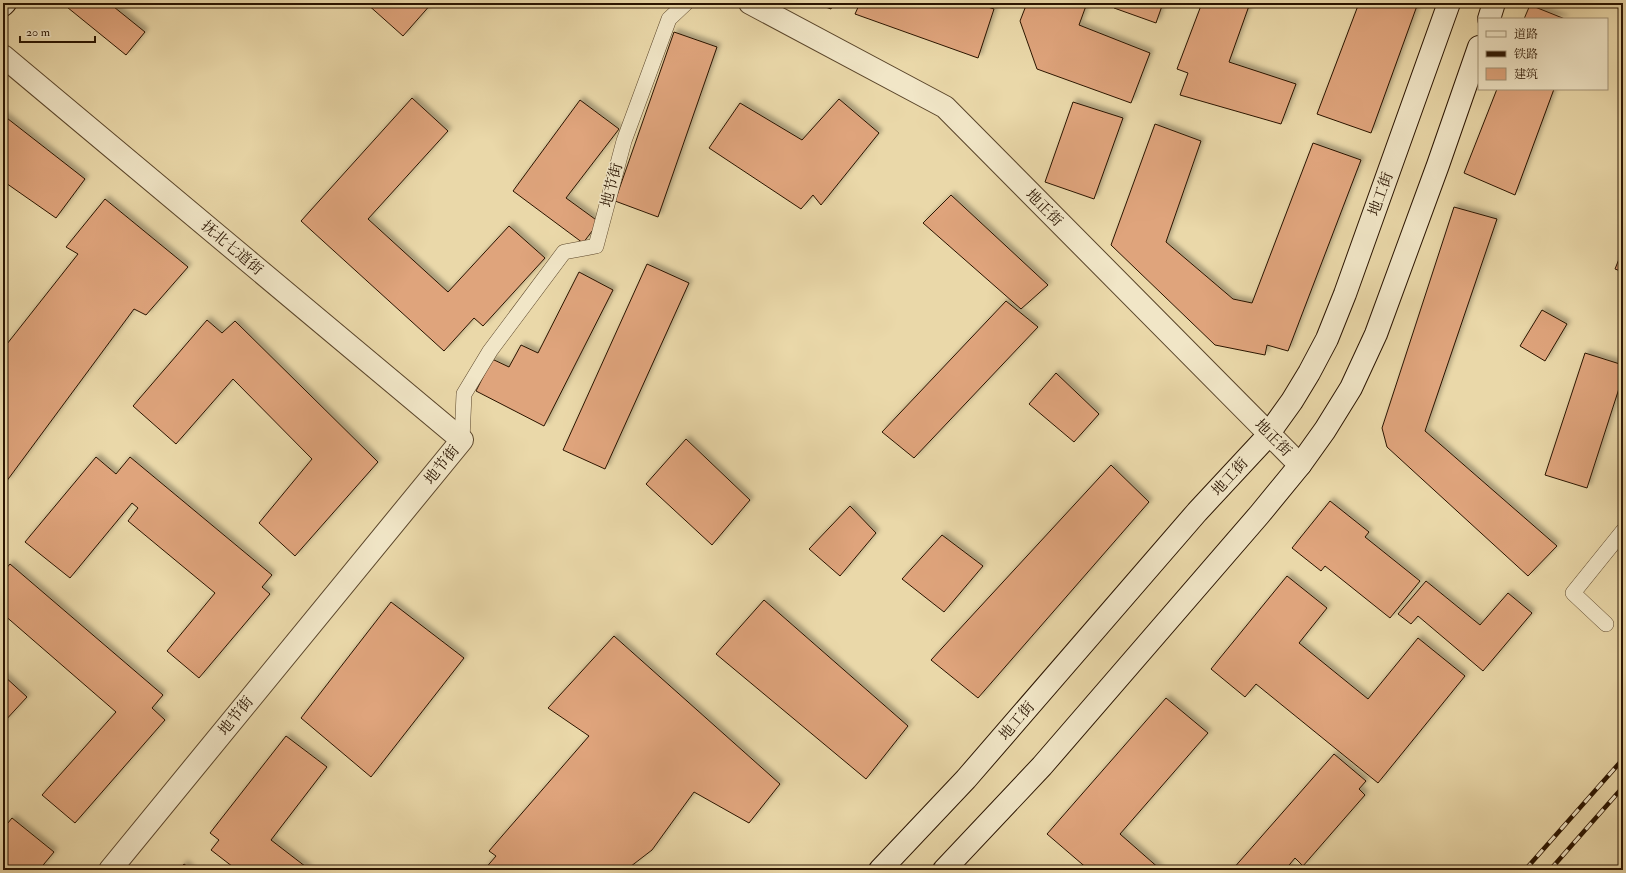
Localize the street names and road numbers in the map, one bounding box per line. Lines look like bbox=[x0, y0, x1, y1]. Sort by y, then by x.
street label: 地节街 bbox=[597, 161, 627, 209]
street label: 地工街 bbox=[1364, 170, 1398, 218]
street label: 地正街 bbox=[1021, 185, 1067, 231]
street label: 抚北七道街 bbox=[197, 217, 267, 279]
street label: 地正街 bbox=[1250, 415, 1296, 461]
street label: 地节街 bbox=[420, 442, 464, 488]
street label: 地工街 bbox=[1208, 454, 1252, 500]
street label: 地节街 bbox=[214, 693, 258, 739]
street label: 地工街 bbox=[995, 698, 1039, 744]

